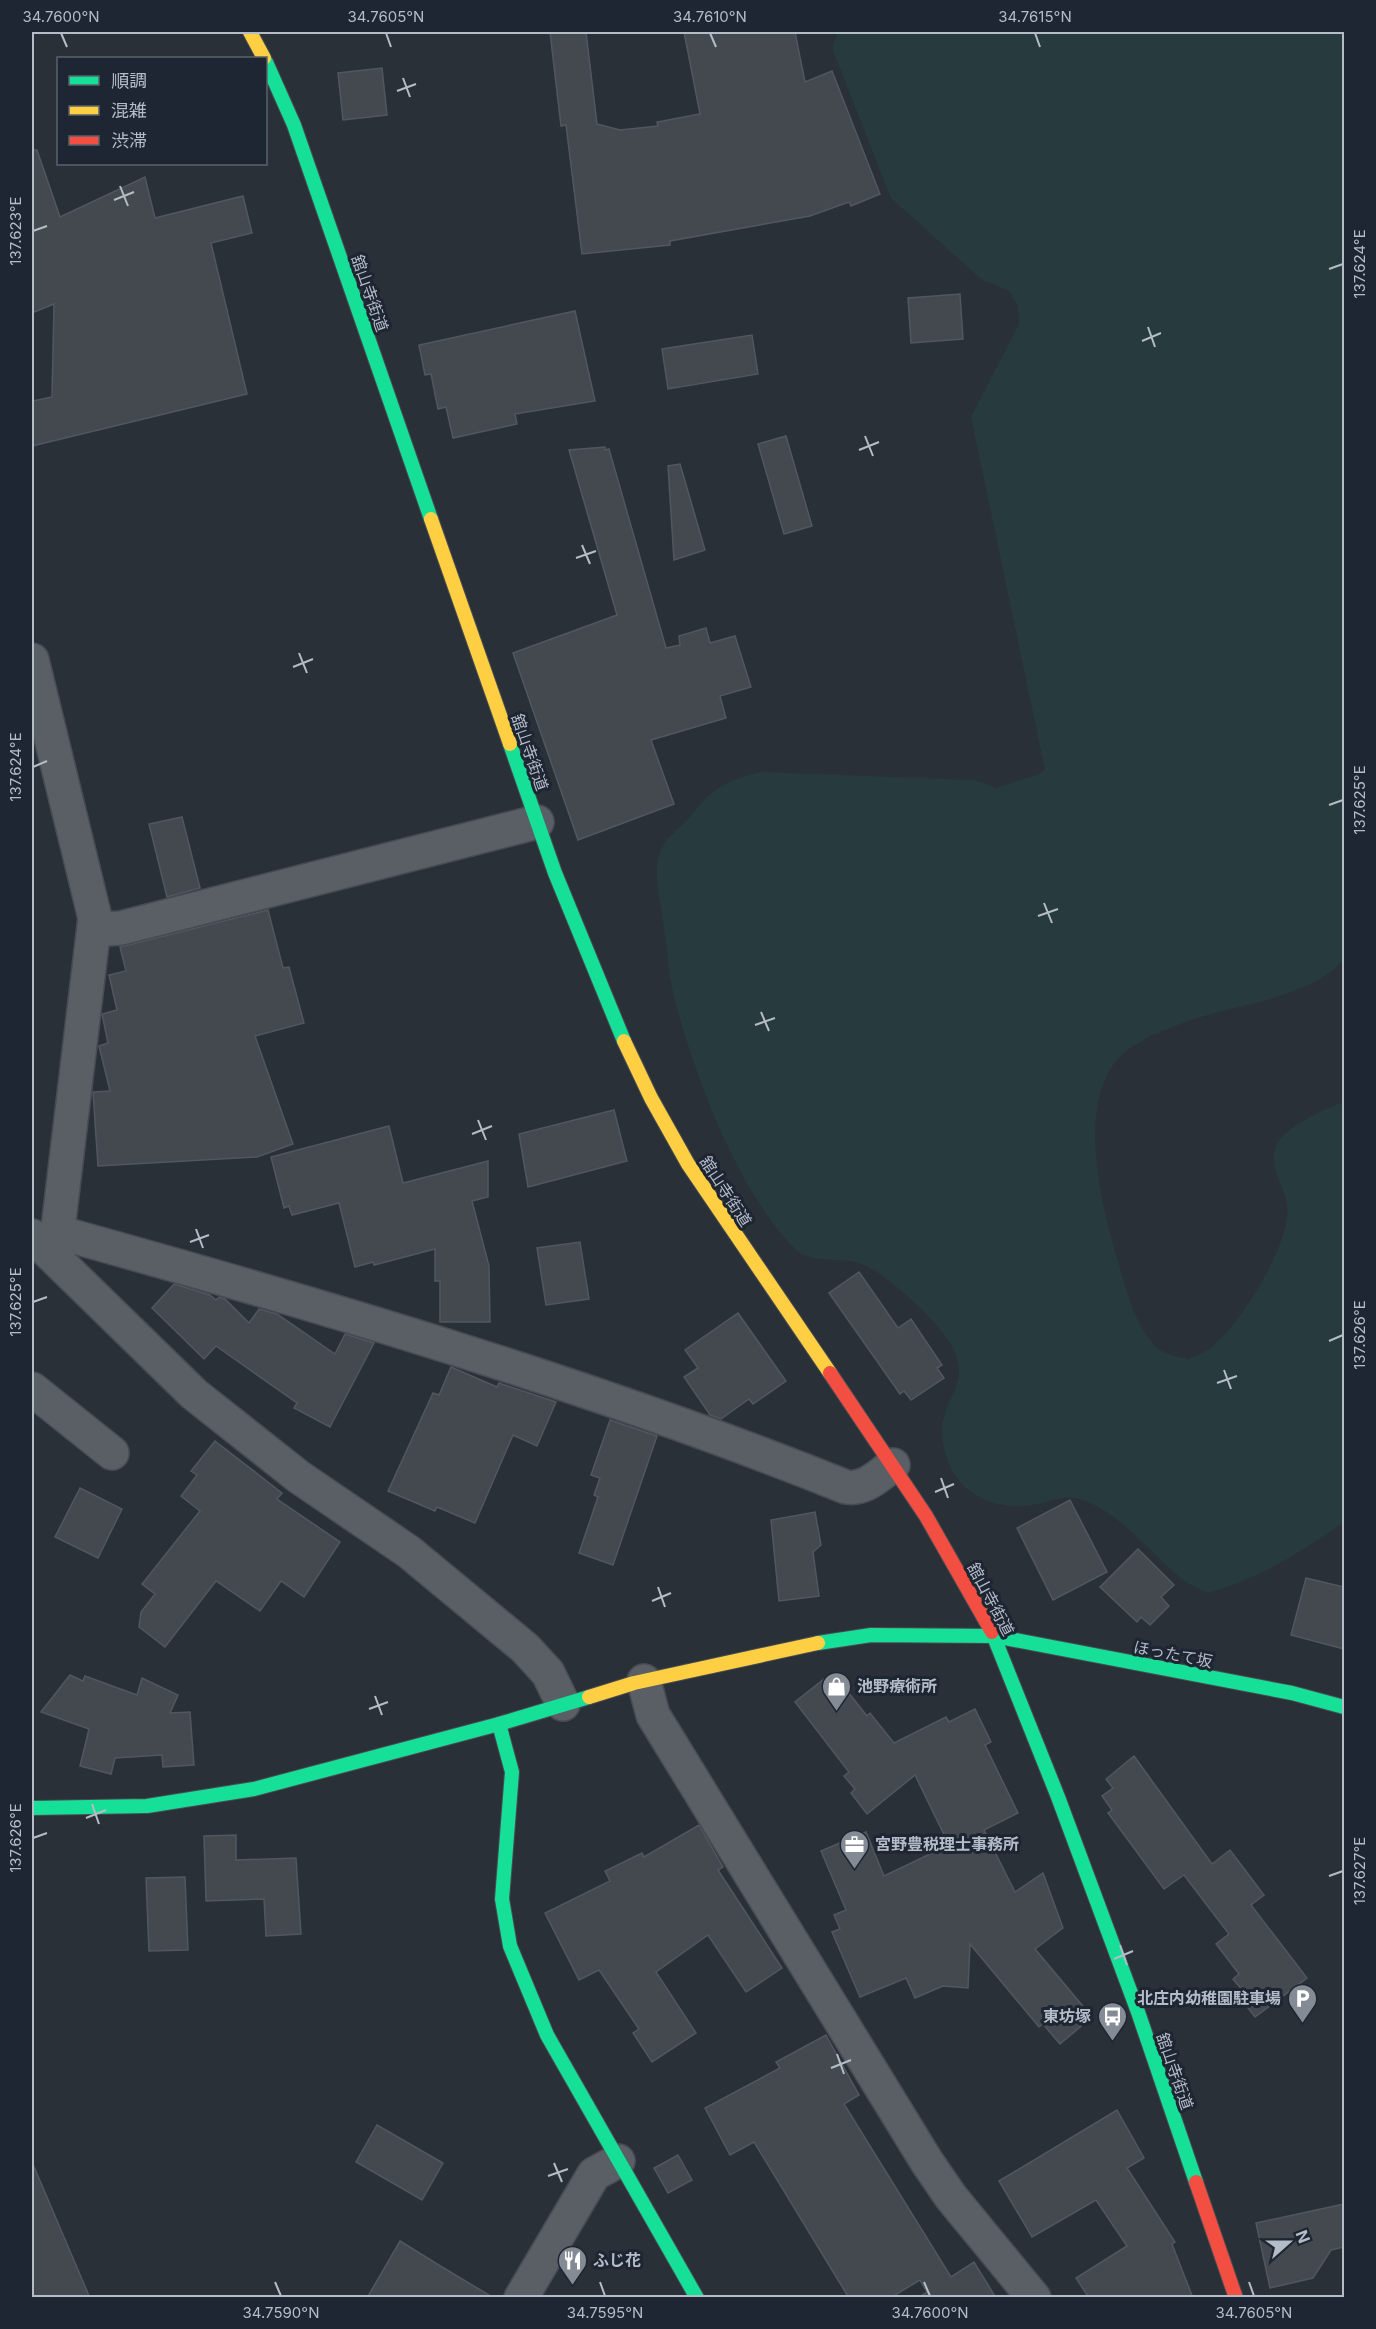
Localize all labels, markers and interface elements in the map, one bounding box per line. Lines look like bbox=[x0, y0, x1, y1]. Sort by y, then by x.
text: 34.7600°N bbox=[22, 7, 100, 26]
text: 34.7605°N bbox=[348, 7, 424, 26]
text: 34.7610°N bbox=[673, 7, 747, 26]
text: 34.7615°N bbox=[998, 7, 1072, 26]
legend bbox=[57, 57, 267, 165]
text: 順調 bbox=[111, 70, 147, 91]
text: 混雑 bbox=[111, 100, 147, 121]
text: 渋滞 bbox=[111, 130, 147, 151]
text: 137.623°E bbox=[6, 196, 25, 266]
text: 137.624°E bbox=[1350, 229, 1369, 299]
street label: 舘山寺街道 bbox=[348, 252, 392, 334]
street label: 舘山寺街道 bbox=[508, 711, 552, 793]
text: 137.624°E bbox=[6, 732, 25, 802]
text: 137.625°E bbox=[1350, 765, 1369, 835]
street label: 舘山寺街道 bbox=[696, 1152, 756, 1230]
text: 137.625°E bbox=[6, 1267, 25, 1337]
text: 137.626°E bbox=[1350, 1300, 1369, 1370]
street label: 舘山寺街道 bbox=[963, 1559, 1019, 1639]
street label: ほったて坂 bbox=[1132, 1637, 1214, 1671]
shop icon: 池野療術所 bbox=[820, 1670, 852, 1712]
place label: 池野療術所 bbox=[857, 1676, 937, 1696]
text: 137.626°E bbox=[6, 1803, 25, 1873]
office icon: 宮野豊税理士事務所 bbox=[838, 1828, 870, 1870]
place label: 宮野豊税理士事務所 bbox=[875, 1834, 1019, 1854]
text: 137.627°E bbox=[1350, 1837, 1369, 1905]
parking icon: 北庄内幼稚園駐車場 bbox=[1286, 1982, 1318, 2024]
place label: 北庄内幼稚園駐車場 bbox=[1137, 1988, 1281, 2008]
bus stop icon: 東坊塚 bbox=[1096, 2000, 1128, 2042]
place label: 東坊塚 bbox=[1043, 2006, 1091, 2026]
street label: 舘山寺街道 bbox=[1153, 2030, 1197, 2112]
north arrow bbox=[1259, 2212, 1319, 2272]
text: N bbox=[1291, 2227, 1315, 2246]
restaurant icon: ふじ花 bbox=[556, 2244, 588, 2286]
place label: ふじ花 bbox=[593, 2250, 641, 2270]
text: 34.7590°N bbox=[243, 2303, 319, 2322]
text: 34.7595°N bbox=[567, 2303, 643, 2322]
text: 34.7600°N bbox=[891, 2303, 969, 2322]
text: 34.7605°N bbox=[1216, 2303, 1292, 2322]

